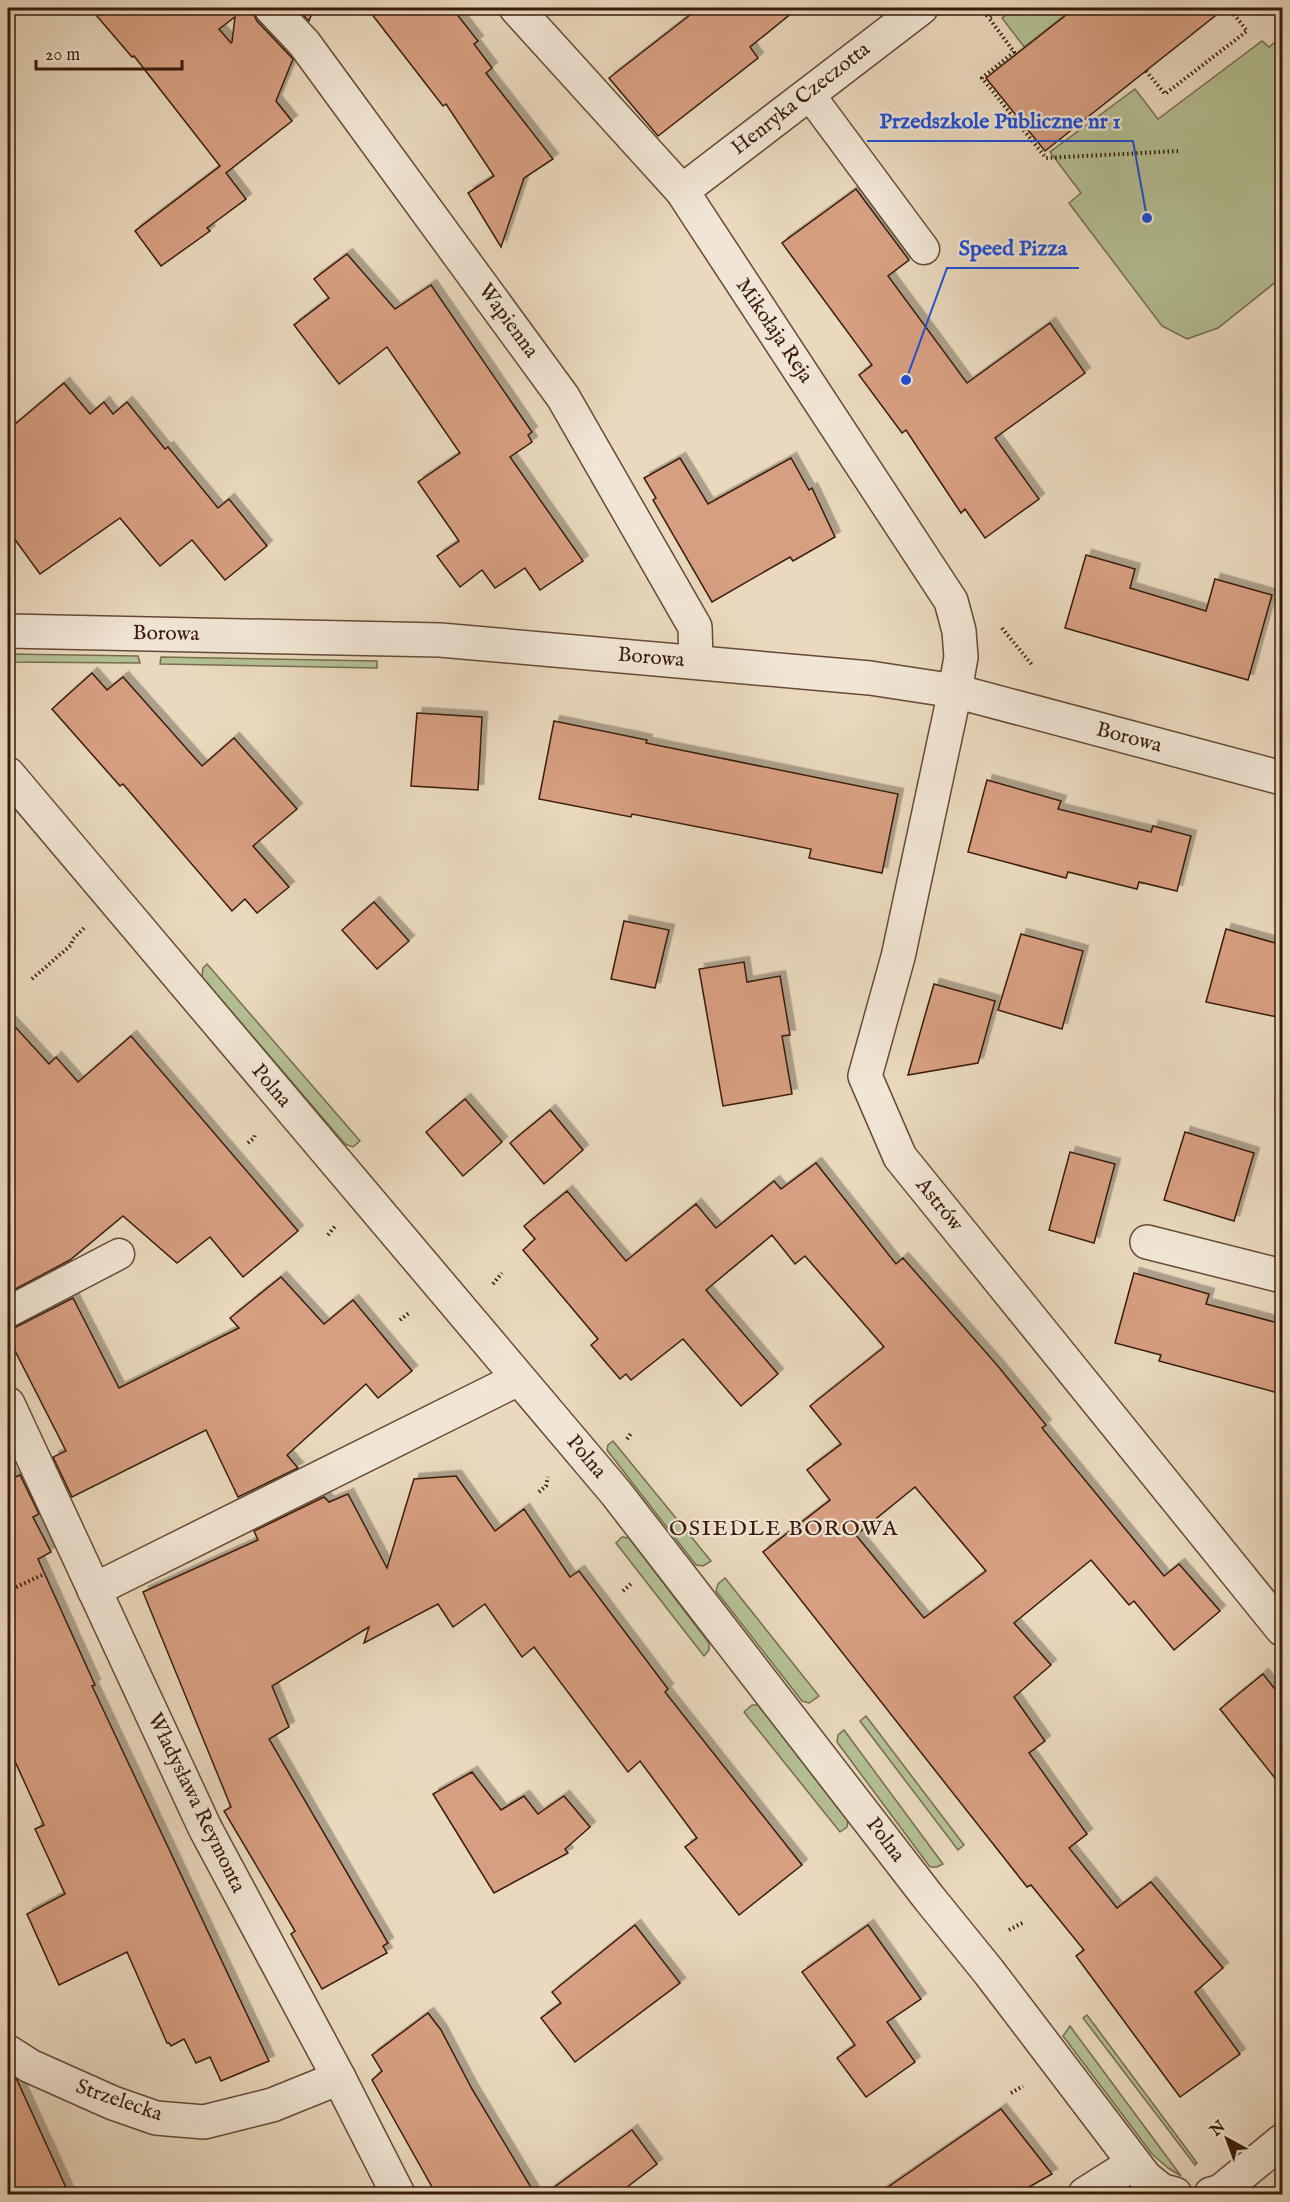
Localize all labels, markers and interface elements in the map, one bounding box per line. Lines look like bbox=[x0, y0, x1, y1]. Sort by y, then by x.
scale bar bbox=[36, 33, 182, 71]
street label: Henryka Czeczotta bbox=[726, 36, 877, 162]
text: 20 m bbox=[45, 44, 80, 67]
callout: Przedszkole Publiczne nr 1 bbox=[867, 101, 1133, 141]
text: Przedszkole Publiczne nr 1 bbox=[879, 108, 1121, 136]
callout: Speed Pizza bbox=[947, 228, 1079, 268]
text: Speed Pizza bbox=[959, 235, 1068, 263]
street label: Mikołaja Reja bbox=[729, 273, 819, 389]
street label: Wapienna bbox=[472, 278, 545, 364]
street label: Borowa bbox=[132, 620, 201, 648]
street label: Borowa bbox=[617, 642, 686, 674]
street label: Borowa bbox=[1093, 716, 1166, 760]
street label: Polna bbox=[245, 1059, 298, 1114]
street label: Astrów bbox=[909, 1172, 970, 1238]
street label: Polna bbox=[560, 1430, 613, 1485]
district label: OSIEDLE BOROWA bbox=[669, 1515, 899, 1543]
street label: Władysława Reymonta bbox=[141, 1709, 252, 1898]
street label: Polna bbox=[859, 1812, 911, 1868]
street label: Strzelecka bbox=[72, 2074, 167, 2129]
north arrow bbox=[1197, 2109, 1257, 2169]
text: N bbox=[1206, 2117, 1230, 2142]

